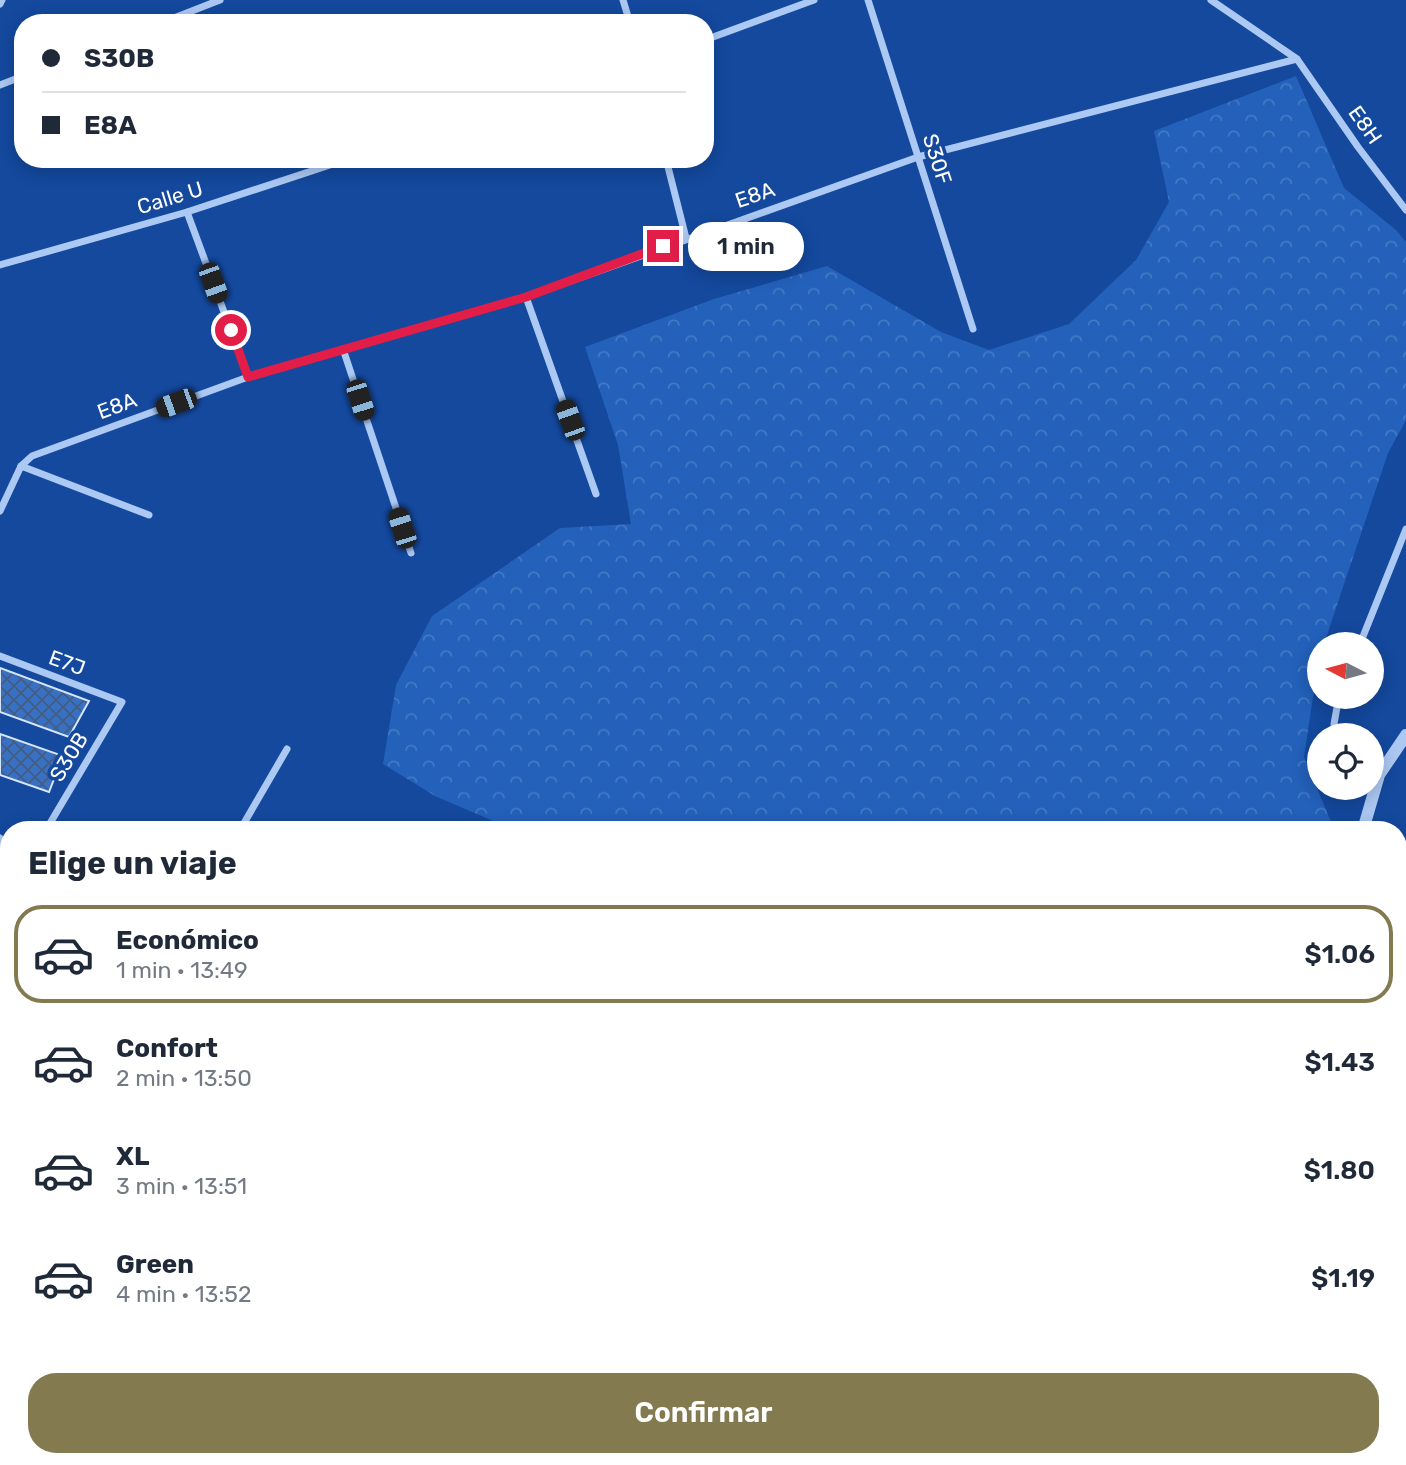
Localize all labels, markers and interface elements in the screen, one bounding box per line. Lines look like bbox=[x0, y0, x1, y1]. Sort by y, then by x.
text: S30B bbox=[84, 43, 154, 74]
street label: E8H bbox=[1343, 101, 1387, 149]
text: E8A bbox=[84, 110, 137, 141]
street label: S30F bbox=[918, 131, 957, 187]
street label: Calle U bbox=[134, 176, 206, 219]
street label: E8A bbox=[732, 176, 778, 213]
callout: 1 min bbox=[688, 222, 803, 270]
route end bbox=[647, 230, 679, 262]
text: 1 min bbox=[717, 232, 775, 260]
car bbox=[196, 260, 231, 306]
route start bbox=[215, 314, 247, 346]
car bbox=[344, 377, 377, 423]
car bbox=[153, 386, 200, 420]
street label: E8A bbox=[94, 387, 140, 424]
car bbox=[553, 397, 588, 443]
car bbox=[386, 505, 419, 551]
north arrow bbox=[1307, 632, 1384, 709]
map controls bbox=[1307, 632, 1384, 800]
street label: E7J bbox=[46, 644, 89, 681]
button: locate bbox=[1307, 723, 1384, 800]
street label: S30B bbox=[44, 728, 93, 786]
text: Elige un viaje bbox=[28, 844, 237, 882]
icon: car bbox=[32, 923, 95, 986]
text: Económico bbox=[116, 925, 259, 956]
text: $1.06 bbox=[1305, 939, 1375, 970]
text: 1 min · 13:49 bbox=[116, 956, 248, 984]
icon: car bbox=[32, 1031, 95, 1094]
text: Confort bbox=[116, 1033, 218, 1064]
text: $1.43 bbox=[1304, 1047, 1375, 1078]
text: 2 min · 13:50 bbox=[116, 1064, 252, 1092]
icon: car bbox=[32, 1139, 95, 1202]
text: XL bbox=[116, 1141, 149, 1172]
text: $1.80 bbox=[1304, 1155, 1375, 1186]
text: 3 min · 13:51 bbox=[116, 1172, 247, 1200]
icon: car bbox=[32, 1247, 95, 1310]
text: Green bbox=[116, 1249, 194, 1280]
text: $1.19 bbox=[1311, 1263, 1375, 1294]
text: 4 min · 13:52 bbox=[116, 1280, 251, 1308]
button: Confirmar bbox=[28, 1373, 1379, 1453]

